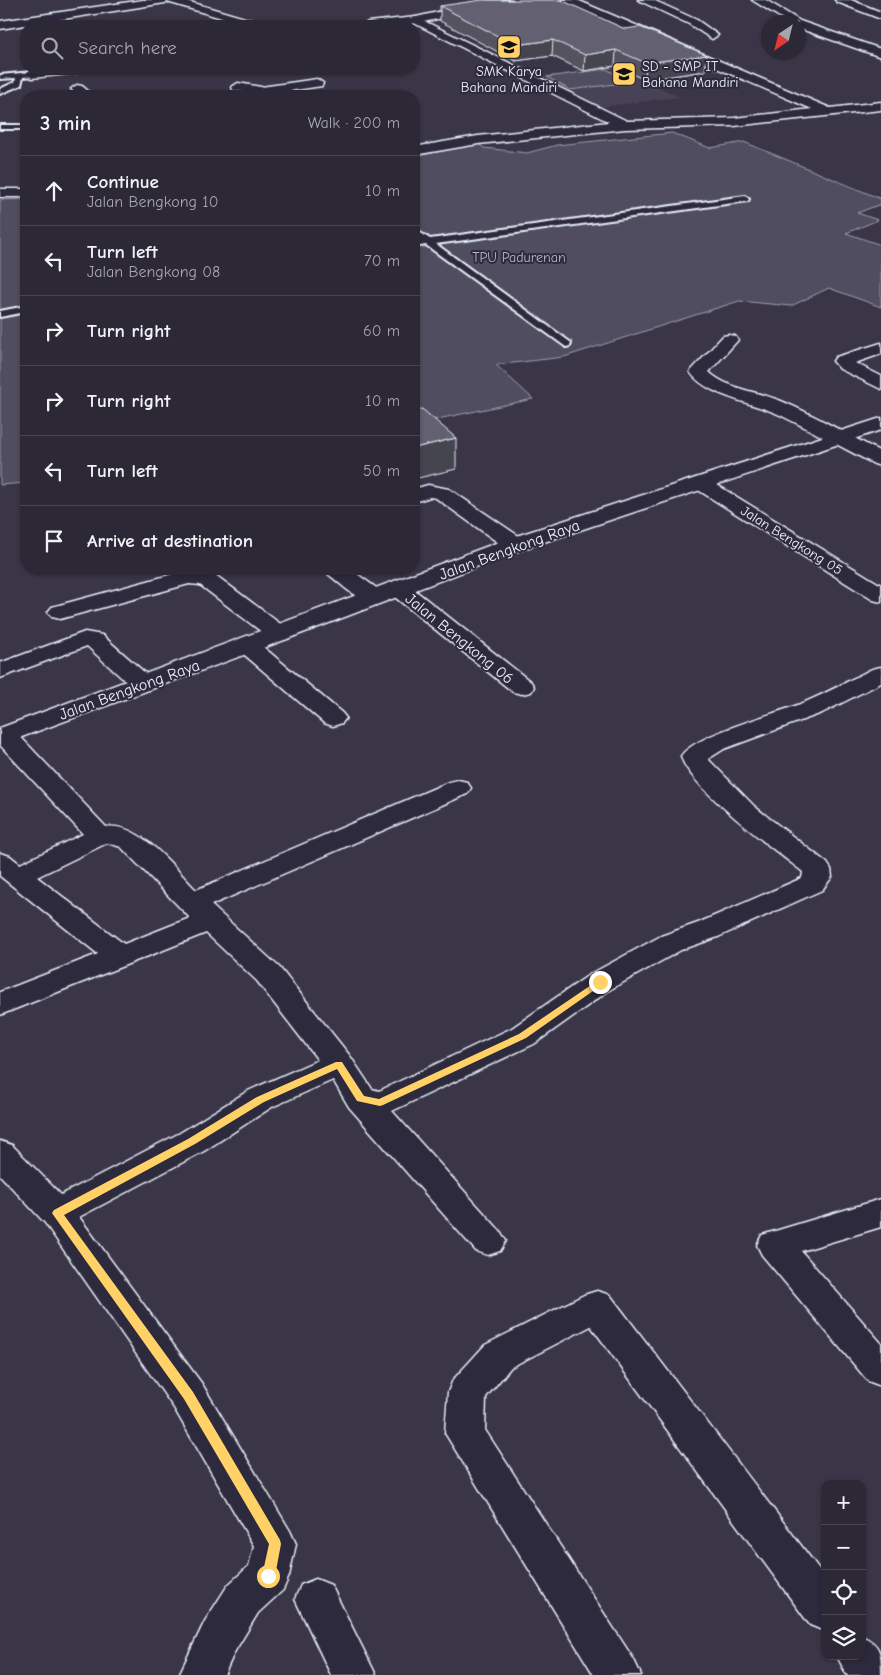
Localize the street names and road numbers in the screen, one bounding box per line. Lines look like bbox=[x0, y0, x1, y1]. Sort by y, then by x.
street label: Jalan Bengkong 05 bbox=[738, 502, 846, 579]
street label: Jalan Bengkong Raya bbox=[437, 516, 582, 584]
street label: Jalan Bengkong 06 bbox=[402, 590, 517, 688]
street label: Jalan Bengkong Raya bbox=[57, 656, 202, 724]

